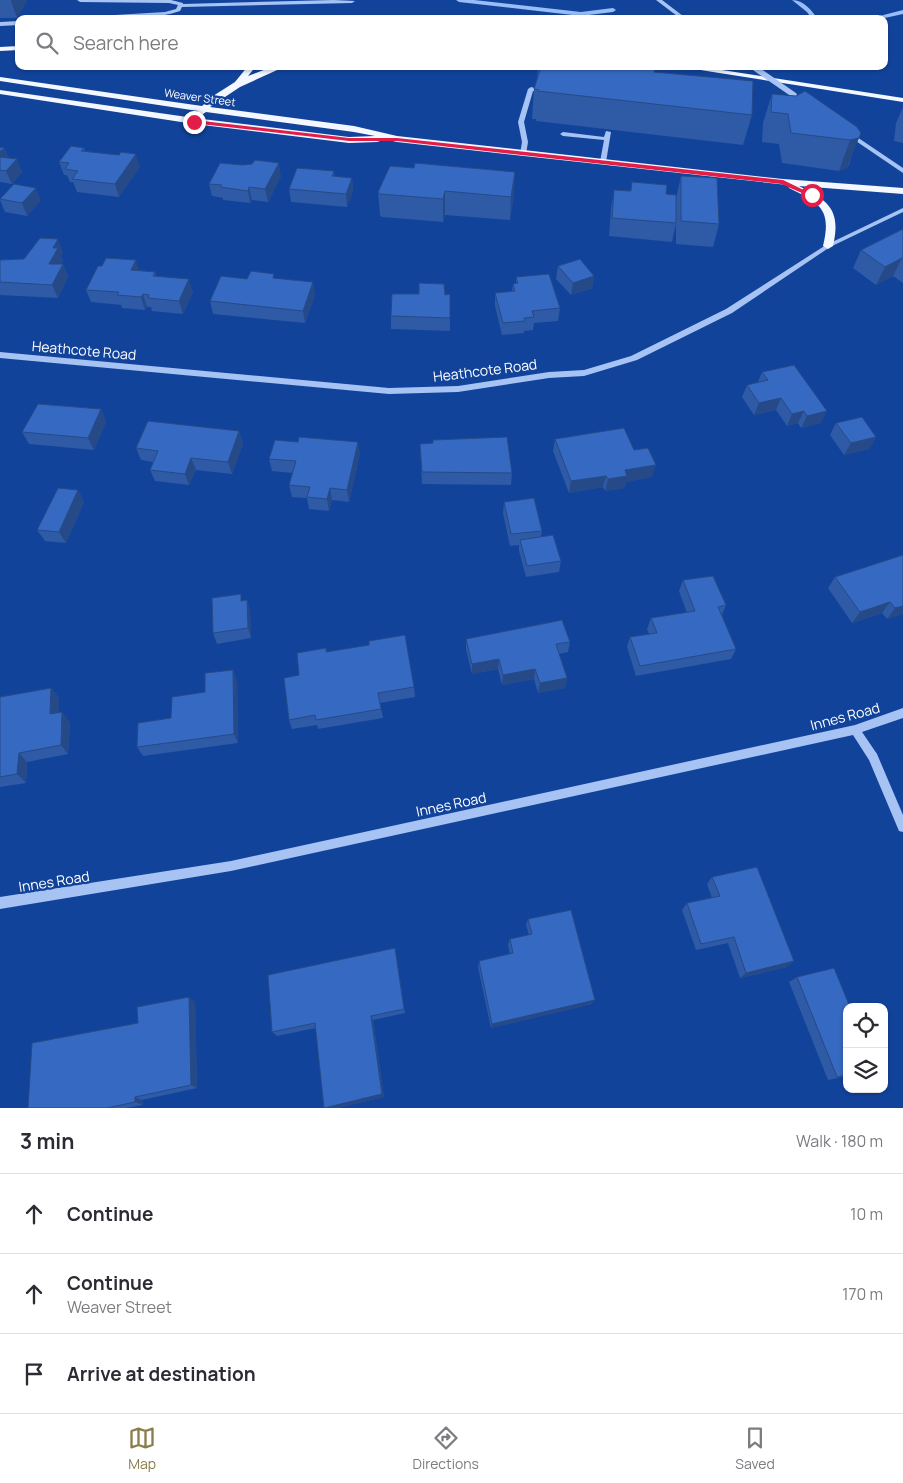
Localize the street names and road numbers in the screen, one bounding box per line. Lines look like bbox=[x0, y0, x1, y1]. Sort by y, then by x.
street label: Weaver Street bbox=[163, 85, 237, 109]
street label: Heathcote Road bbox=[31, 336, 137, 364]
street label: Heathcote Road bbox=[432, 354, 538, 386]
street label: Innes Road bbox=[808, 698, 882, 734]
street label: Innes Road bbox=[414, 787, 488, 821]
street label: Innes Road bbox=[17, 866, 91, 896]

